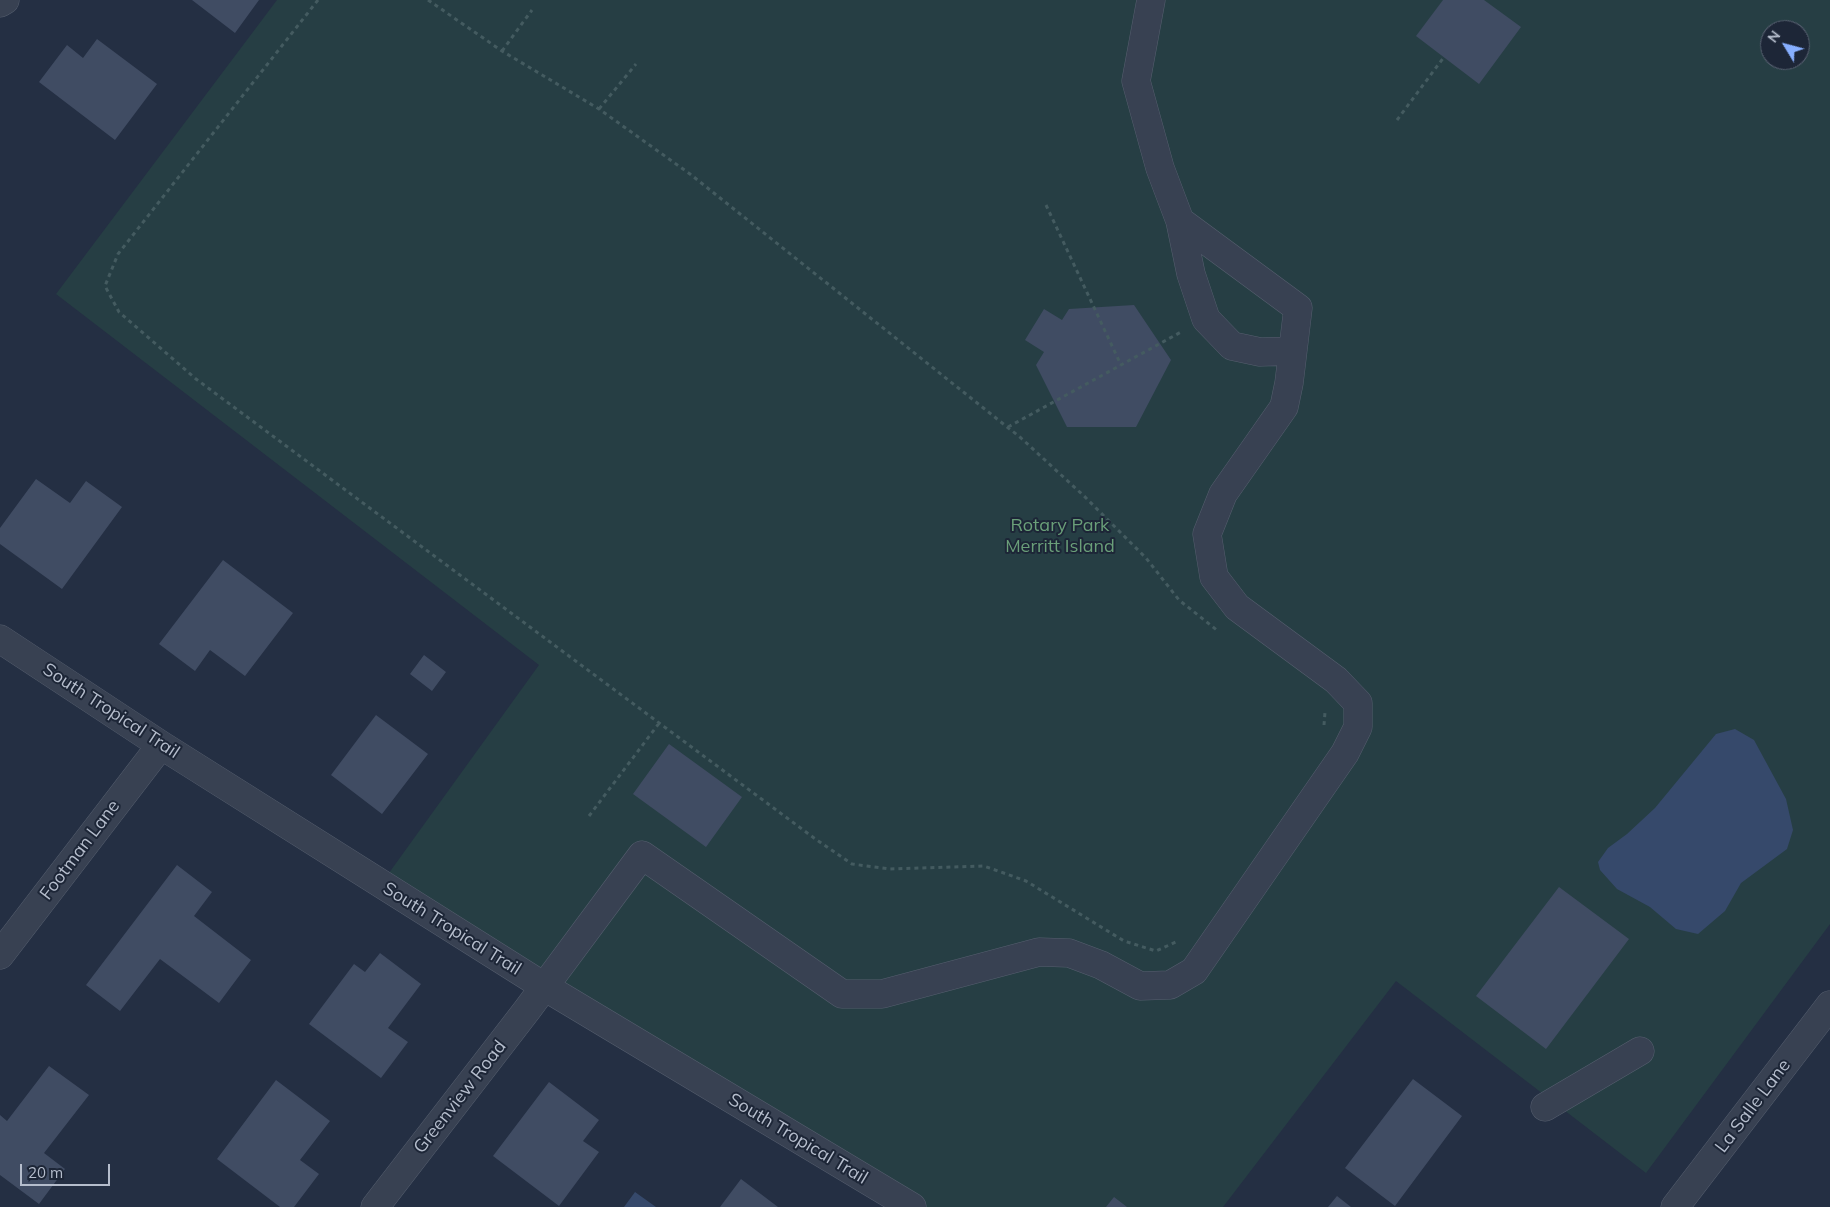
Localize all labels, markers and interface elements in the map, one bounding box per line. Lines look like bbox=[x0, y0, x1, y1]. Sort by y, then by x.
north arrow bbox=[1760, 20, 1810, 70]
text: N bbox=[1763, 27, 1784, 46]
park label: Rotary Park Merritt Island bbox=[1005, 515, 1115, 558]
street label: South Tropical Trail bbox=[39, 659, 183, 763]
street label: Footman Lane bbox=[35, 796, 125, 904]
street label: South Tropical Trail bbox=[379, 878, 525, 980]
street label: Greenview Road bbox=[409, 1036, 511, 1158]
street label: La Salle Lane bbox=[1711, 1055, 1795, 1157]
street label: South Tropical Trail bbox=[724, 1089, 872, 1189]
scale bar bbox=[22, 1154, 112, 1186]
text: 20 m bbox=[28, 1163, 63, 1182]

